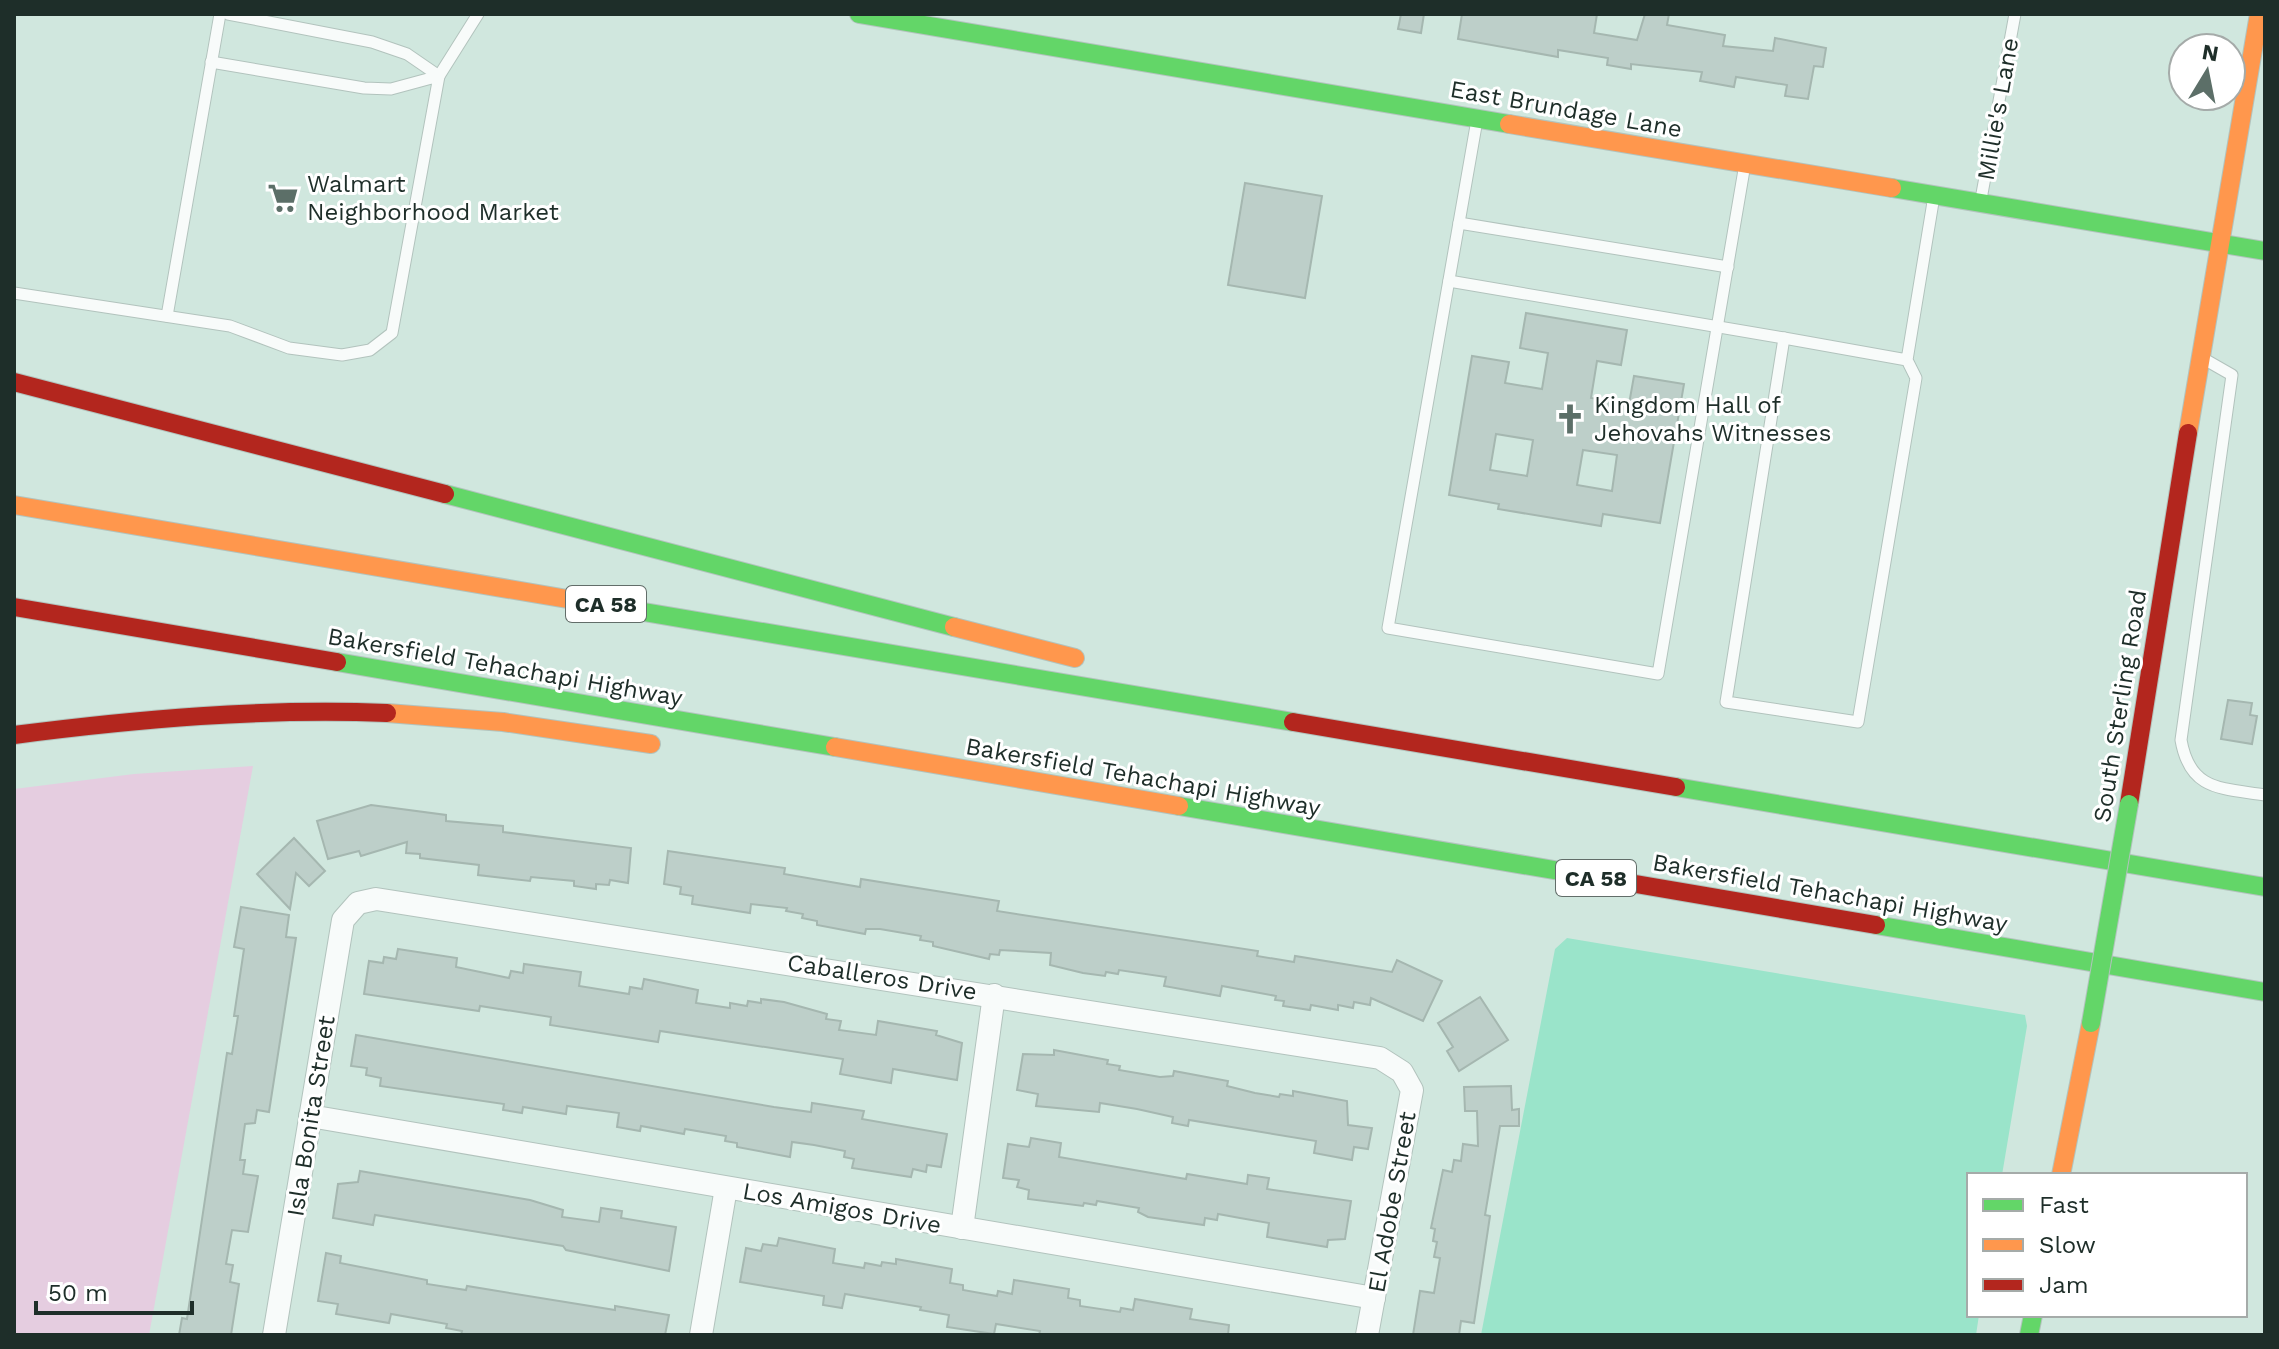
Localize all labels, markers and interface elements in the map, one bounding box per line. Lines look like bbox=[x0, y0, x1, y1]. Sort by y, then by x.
north arrow bbox=[2167, 32, 2247, 112]
street label: Millie's Lane bbox=[1972, 36, 2024, 182]
text: N bbox=[2200, 39, 2221, 67]
street label: East Brundage Lane bbox=[1448, 75, 1684, 143]
place label: Walmart Neighborhood Market bbox=[307, 170, 559, 226]
supermarket icon: Walmart Neighborhood Market bbox=[266, 181, 300, 215]
place label: Kingdom Hall of Jehovahs Witnesses bbox=[1594, 391, 1831, 447]
church icon: Kingdom Hall of Jehovahs Witnesses bbox=[1553, 402, 1587, 436]
road number: CA 58 bbox=[566, 586, 646, 622]
street label: South Sterling Road bbox=[2088, 588, 2152, 824]
street label: Bakersfield Tehachapi Highway bbox=[325, 622, 685, 712]
street label: Bakersfield Tehachapi Highway bbox=[963, 732, 1323, 822]
street label: Bakersfield Tehachapi Highway bbox=[1650, 848, 2010, 938]
road number: CA 58 bbox=[1556, 860, 1636, 896]
street label: Caballeros Drive bbox=[785, 948, 979, 1006]
street label: Isla Bonita Street bbox=[281, 1014, 341, 1218]
street label: El Adobe Street bbox=[1362, 1109, 1422, 1295]
legend bbox=[1967, 1173, 2247, 1317]
street label: Los Amigos Drive bbox=[741, 1177, 943, 1239]
text: Fast bbox=[2039, 1191, 2089, 1219]
text: Slow bbox=[2039, 1231, 2096, 1259]
scale bar bbox=[36, 1265, 192, 1315]
text: Jam bbox=[2039, 1271, 2089, 1299]
text: 50 m bbox=[48, 1279, 108, 1307]

